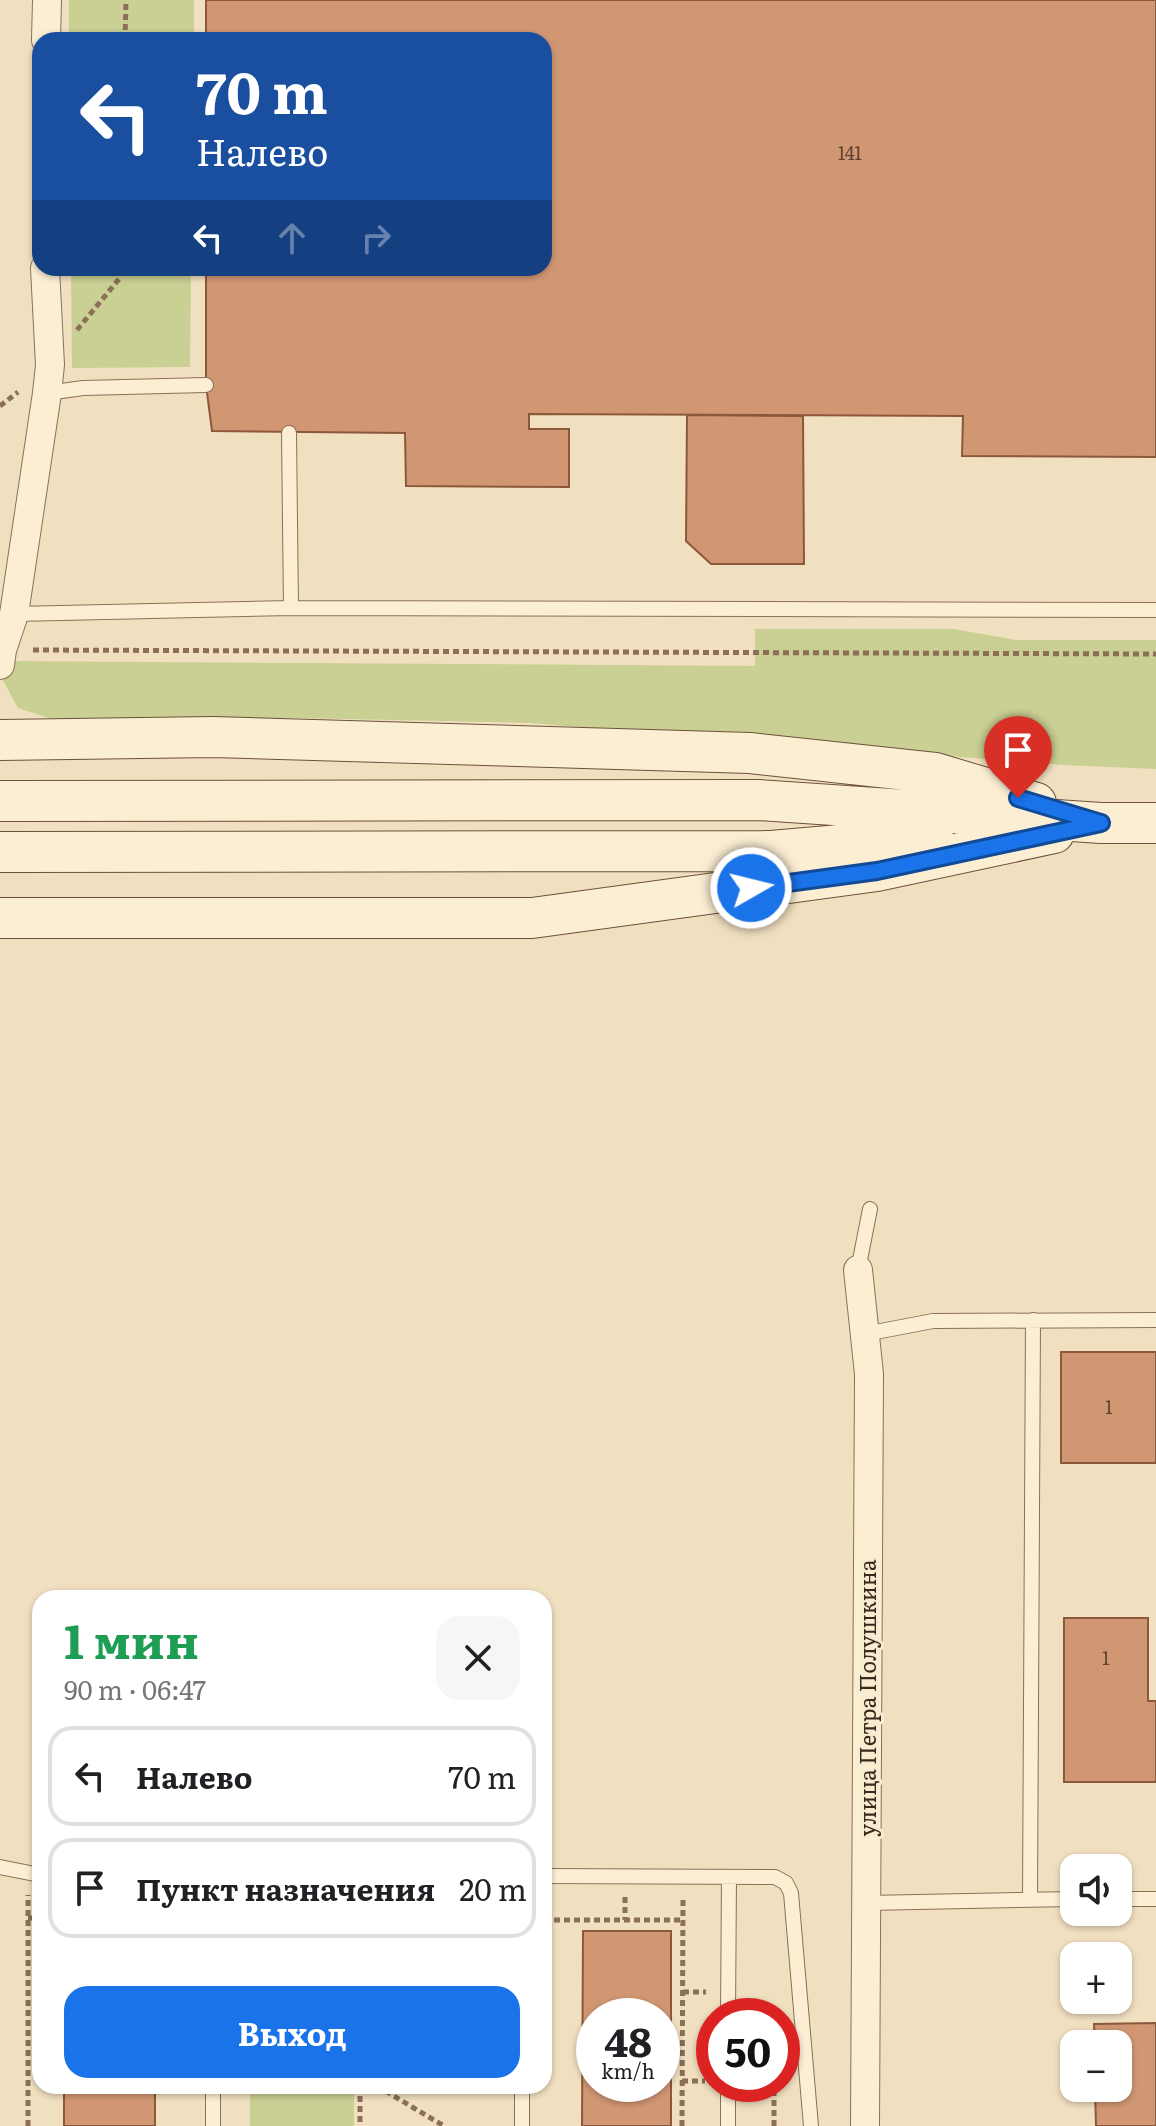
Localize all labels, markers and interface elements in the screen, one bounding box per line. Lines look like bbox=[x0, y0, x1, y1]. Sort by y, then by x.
text: 70 m bbox=[196, 48, 328, 131]
icon: left bbox=[64, 64, 168, 168]
text: Налево bbox=[196, 124, 328, 177]
house number: 141 bbox=[838, 139, 862, 166]
icon: left bbox=[186, 216, 230, 260]
icon: ahead bbox=[270, 216, 314, 260]
icon: right bbox=[354, 216, 398, 260]
pin bbox=[984, 716, 1052, 798]
icon: arrive bbox=[996, 728, 1040, 772]
position arrow bbox=[709, 846, 793, 930]
house number: 1 bbox=[1105, 1393, 1113, 1420]
street label: улица Петра Полушкина bbox=[850, 1559, 883, 1837]
text: 1 мин bbox=[64, 1603, 199, 1674]
button: close bbox=[436, 1616, 520, 1700]
house number: 1 bbox=[1102, 1644, 1110, 1671]
text: 90 m · 06:47 bbox=[64, 1669, 206, 1708]
icon: left bbox=[68, 1754, 112, 1798]
text: Налево bbox=[136, 1754, 252, 1798]
text: 70 m bbox=[448, 1754, 516, 1798]
map controls bbox=[1060, 1854, 1132, 2102]
button: sound bbox=[1060, 1854, 1132, 1926]
icon: arrive bbox=[68, 1866, 112, 1910]
text: Пункт назначения bbox=[136, 1866, 435, 1910]
text: 20 m bbox=[459, 1866, 527, 1910]
button: + bbox=[1060, 1942, 1132, 2014]
button: Выход bbox=[64, 1986, 520, 2078]
speed limit sign: 50 bbox=[696, 1998, 800, 2102]
text: 48 bbox=[604, 2010, 652, 2069]
button: − bbox=[1060, 2030, 1132, 2102]
text: km/h bbox=[601, 2055, 655, 2085]

